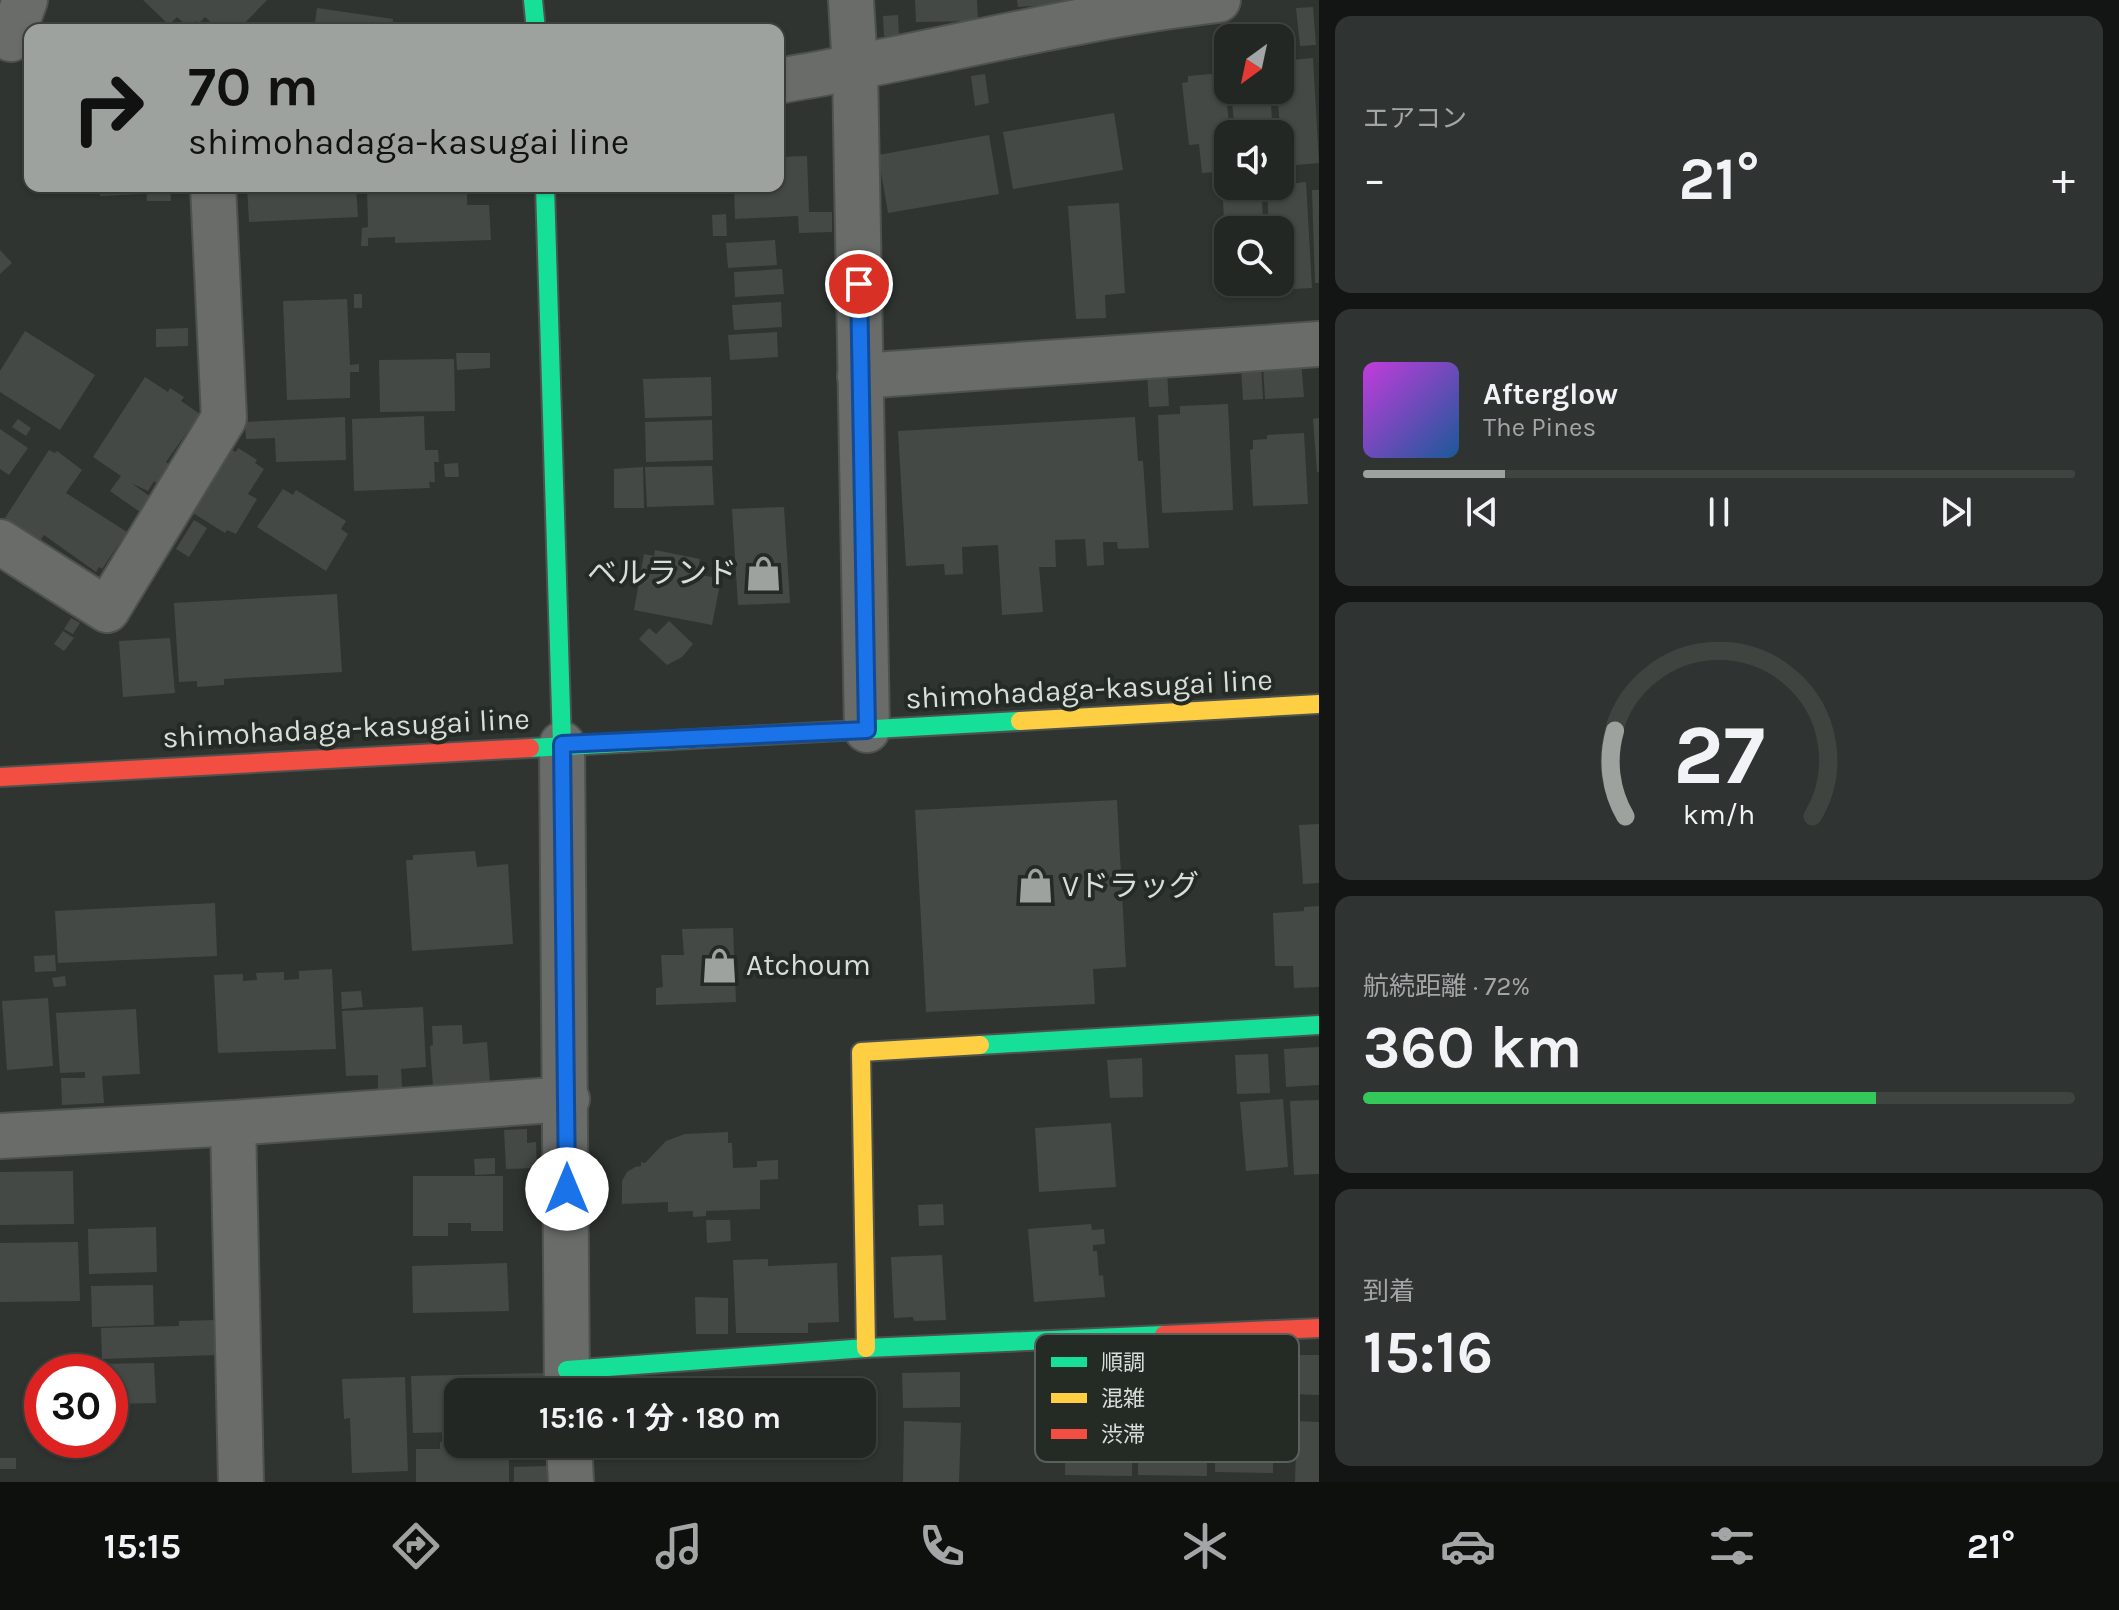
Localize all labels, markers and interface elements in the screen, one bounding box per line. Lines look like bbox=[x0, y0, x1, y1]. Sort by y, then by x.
north arrow bbox=[1214, 24, 1294, 104]
map controls bbox=[1214, 24, 1294, 296]
text: 70 m bbox=[188, 54, 319, 119]
icon: right bbox=[56, 56, 160, 160]
text: エアコン bbox=[1363, 103, 1467, 134]
button: sound bbox=[1214, 120, 1294, 200]
text: shimohadaga-kasugai line bbox=[188, 121, 629, 163]
text: 21° bbox=[1679, 144, 1760, 214]
text: − bbox=[1363, 154, 1386, 205]
text: + bbox=[2052, 154, 2075, 205]
button: search bbox=[1214, 216, 1294, 296]
pin bbox=[825, 250, 893, 318]
icon: arrive bbox=[837, 262, 881, 306]
text: Afterglow bbox=[1483, 376, 1618, 412]
text: The Pines bbox=[1483, 412, 1596, 443]
icon: previous bbox=[1460, 490, 1504, 534]
icon: pause bbox=[1697, 490, 1741, 534]
icon: next bbox=[1934, 490, 1978, 534]
shop icon: ベルランド bbox=[744, 554, 782, 592]
place label: ベルランド bbox=[587, 555, 737, 591]
street label: shimohadaga-kasugai line bbox=[904, 661, 1274, 717]
street label: shimohadaga-kasugai line bbox=[161, 700, 531, 756]
text: 27 bbox=[1673, 707, 1765, 804]
text: km/h bbox=[1683, 798, 1755, 831]
shop icon: Vドラッグ bbox=[1017, 867, 1055, 905]
place label: Vドラッグ bbox=[1062, 868, 1199, 904]
shop icon: Atchoum bbox=[701, 946, 739, 984]
place label: Atchoum bbox=[746, 947, 871, 983]
text: 航続距離 · 72% bbox=[1363, 971, 1530, 1002]
text: 360 km bbox=[1363, 1012, 1582, 1082]
position arrow bbox=[525, 1147, 609, 1231]
text: 到着 bbox=[1363, 1276, 1415, 1307]
text: 15:16 bbox=[1363, 1317, 1493, 1387]
legend bbox=[1035, 1334, 1299, 1462]
text: 順調 bbox=[1101, 1350, 1145, 1376]
speed limit sign: 30 bbox=[24, 1354, 128, 1458]
text: 混雑 bbox=[1101, 1386, 1145, 1412]
text: 15:16 · 1 分 · 180 m bbox=[539, 1400, 781, 1436]
text: 渋滞 bbox=[1101, 1422, 1145, 1448]
icon: directions bbox=[388, 1518, 444, 1574]
icon: music bbox=[651, 1518, 707, 1574]
icon: phone bbox=[914, 1518, 970, 1574]
icon: climate bbox=[1177, 1518, 1233, 1574]
icon: car bbox=[1440, 1518, 1496, 1574]
icon: filters bbox=[1704, 1518, 1760, 1574]
text: 15:15 bbox=[104, 1525, 181, 1567]
text: 21° bbox=[1967, 1525, 2015, 1567]

